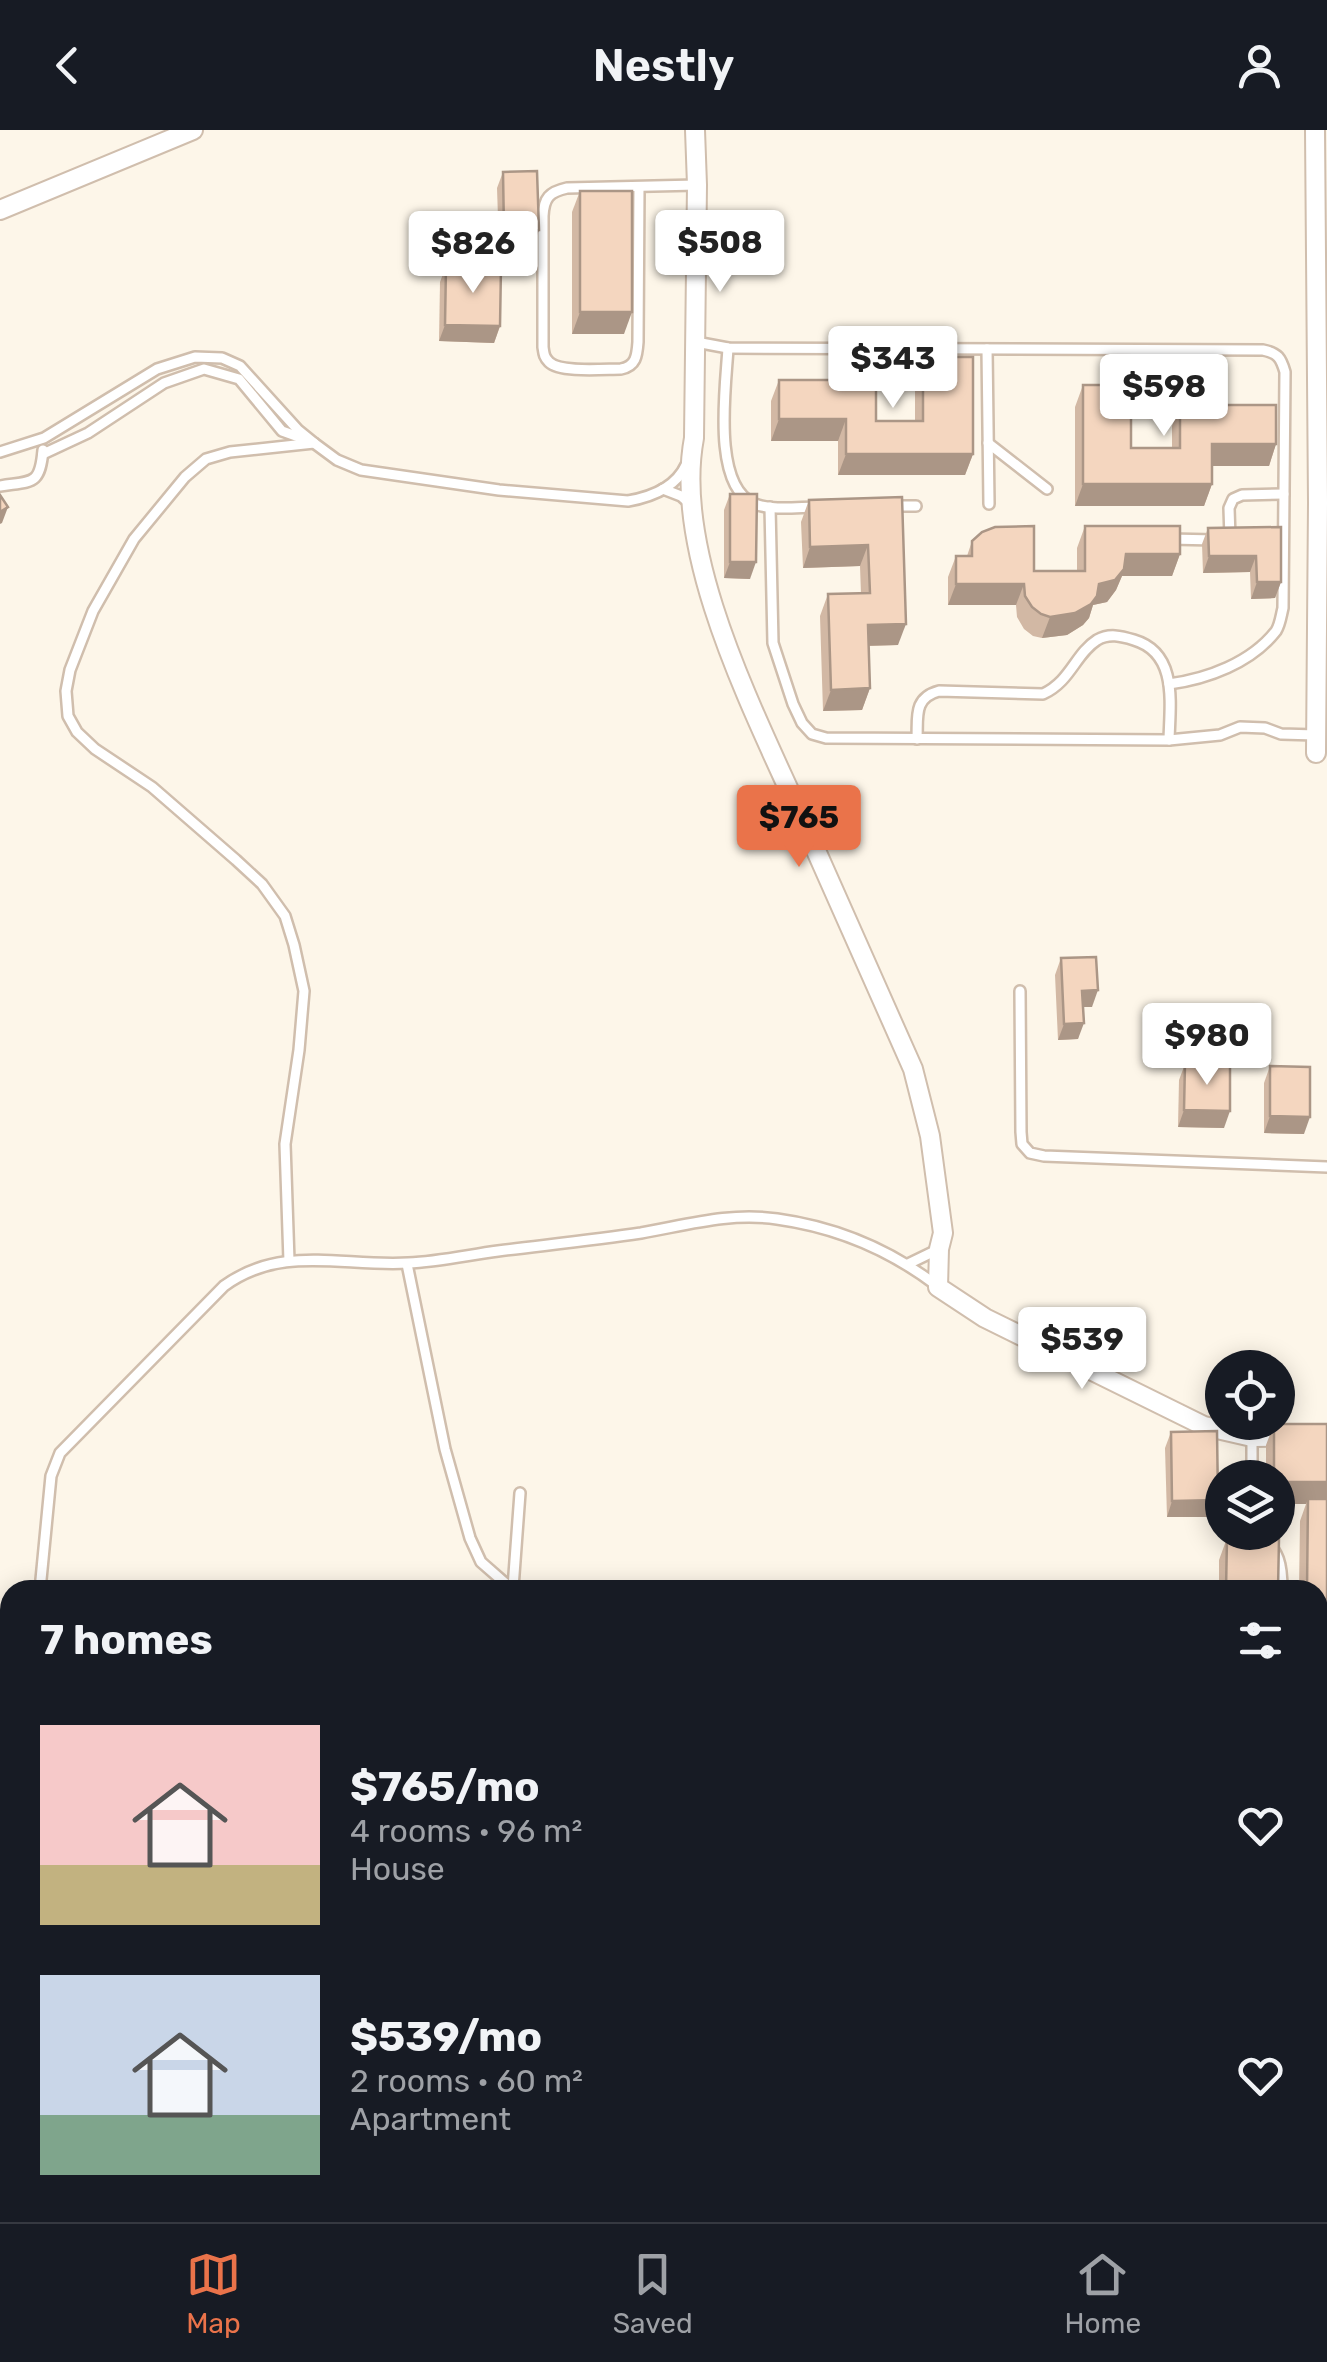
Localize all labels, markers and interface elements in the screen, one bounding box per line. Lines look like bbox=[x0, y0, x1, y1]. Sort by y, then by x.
icon: back bbox=[40, 38, 95, 93]
icon: person bbox=[1232, 38, 1287, 93]
text: Nestly bbox=[593, 39, 734, 92]
pin: $508 bbox=[661, 210, 779, 295]
pin: $826 bbox=[414, 211, 532, 296]
text: $508 bbox=[677, 223, 763, 261]
text: $826 bbox=[431, 224, 515, 262]
pin: $343 bbox=[834, 326, 952, 411]
text: $343 bbox=[850, 339, 936, 377]
pin: $598 bbox=[1105, 354, 1223, 439]
text: $598 bbox=[1122, 367, 1206, 405]
pin: $765 bbox=[740, 785, 858, 870]
text: $765 bbox=[759, 798, 839, 836]
pin: $980 bbox=[1148, 1003, 1266, 1088]
text: $980 bbox=[1164, 1016, 1250, 1054]
pin: $539 bbox=[1023, 1307, 1141, 1392]
text: $539 bbox=[1040, 1320, 1124, 1358]
map controls bbox=[1205, 1350, 1295, 1550]
button: locate bbox=[1205, 1350, 1295, 1440]
button: layers bbox=[1205, 1460, 1295, 1550]
icon: filters bbox=[1233, 1613, 1288, 1668]
text: 7 homes bbox=[40, 1615, 213, 1665]
text: $765/mo bbox=[350, 1762, 540, 1812]
icon: home bbox=[120, 1765, 240, 1885]
icon: heart bbox=[1233, 1798, 1288, 1853]
text: 4 rooms · 96 m² bbox=[350, 1812, 582, 1850]
text: House bbox=[350, 1850, 445, 1888]
text: $539/mo bbox=[350, 2012, 542, 2062]
icon: home bbox=[120, 2015, 240, 2135]
icon: heart bbox=[1233, 2048, 1288, 2103]
text: 2 rooms · 60 m² bbox=[350, 2062, 583, 2100]
text: Apartment bbox=[350, 2100, 511, 2138]
tab: Map bbox=[186, 2247, 241, 2340]
tab: Saved bbox=[613, 2247, 693, 2340]
tab: Home bbox=[1064, 2247, 1141, 2340]

